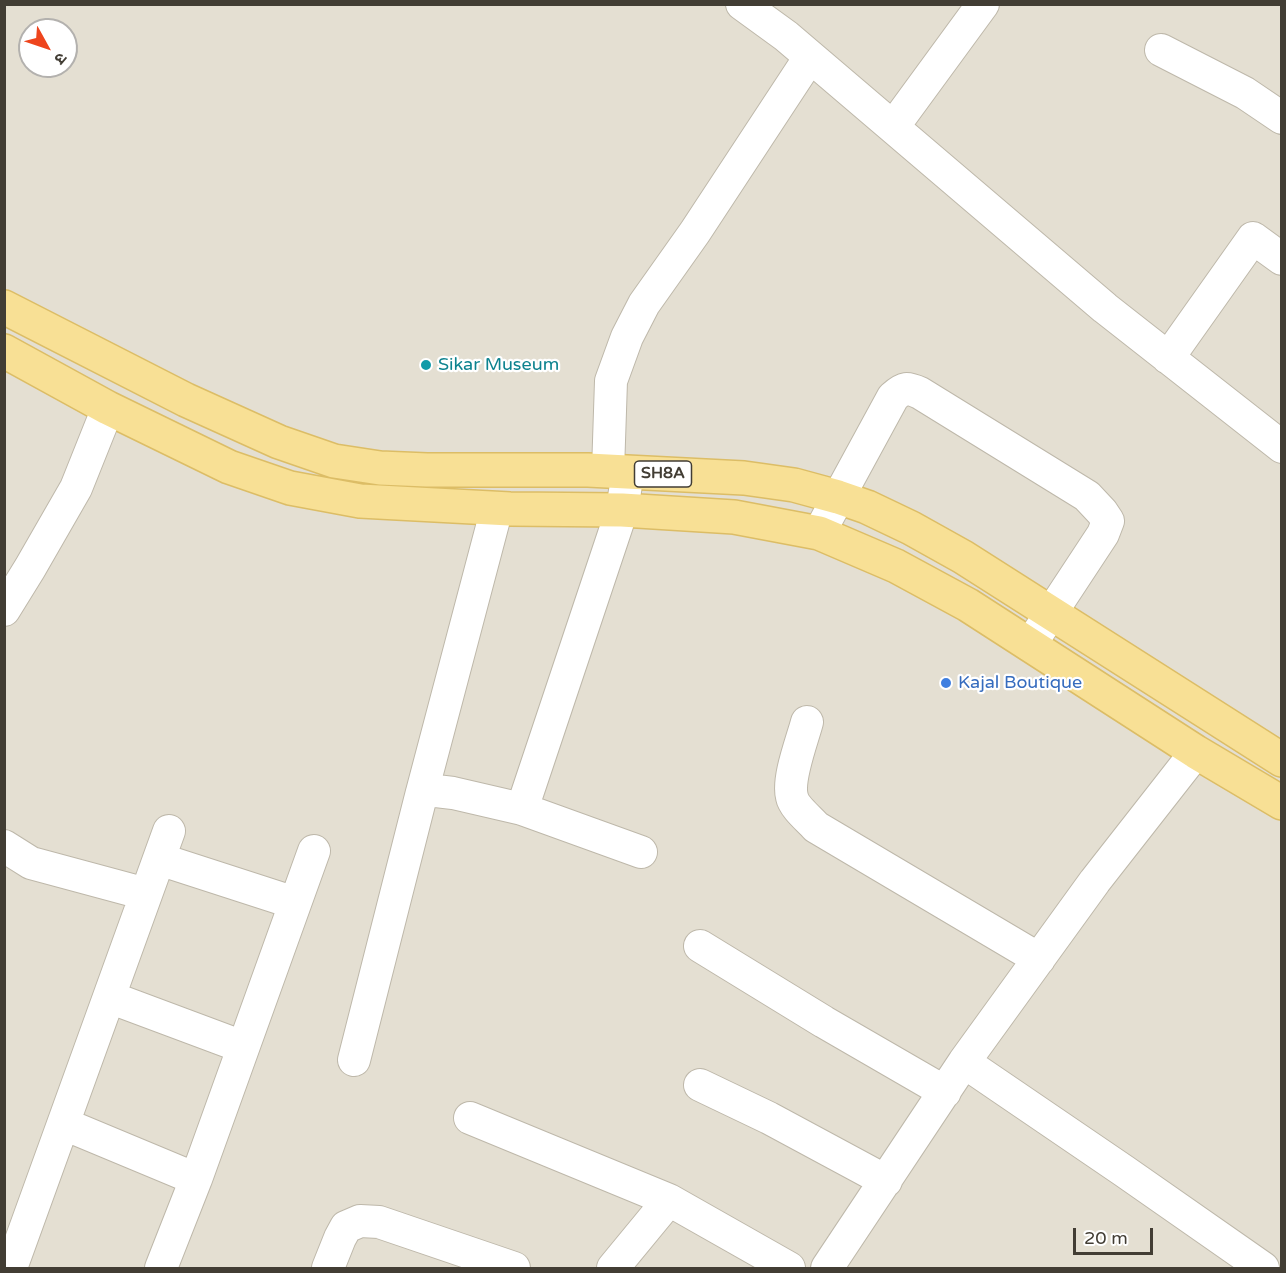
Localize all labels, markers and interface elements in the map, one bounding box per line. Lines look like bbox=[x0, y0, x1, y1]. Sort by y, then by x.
north arrow bbox=[18, 18, 78, 78]
text: उ bbox=[50, 48, 71, 68]
place label: Sikar Museum bbox=[438, 354, 559, 376]
marker: Sikar Museum bbox=[419, 358, 433, 372]
road number: SH8A bbox=[634, 461, 692, 487]
place label: Kajal Boutique bbox=[958, 672, 1082, 694]
marker: Kajal Boutique bbox=[939, 676, 953, 690]
scale bar bbox=[1076, 1216, 1156, 1254]
text: 20 m bbox=[1084, 1227, 1128, 1249]

